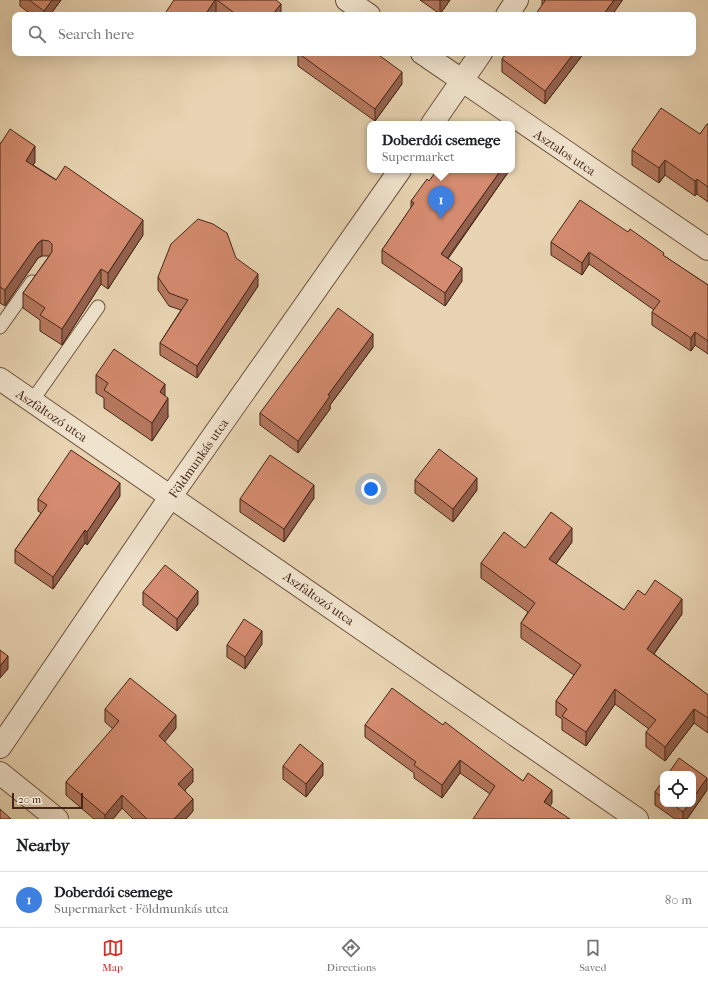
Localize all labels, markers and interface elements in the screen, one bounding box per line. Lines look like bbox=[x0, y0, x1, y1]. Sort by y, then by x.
search box bbox=[12, 12, 696, 56]
icon: search bbox=[26, 23, 48, 45]
text: Search here bbox=[58, 25, 134, 43]
popup bbox=[367, 121, 515, 173]
street label: Asztalos utca bbox=[530, 126, 599, 179]
text: Doberdói csemege bbox=[382, 131, 500, 149]
text: Supermarket bbox=[382, 149, 455, 164]
pin: 1 bbox=[428, 186, 454, 219]
street label: Aszfaltozó utca bbox=[12, 385, 91, 445]
street label: Földmunkás utca bbox=[165, 415, 232, 501]
your location bbox=[361, 479, 381, 499]
street label: Aszfaltozó utca bbox=[280, 568, 358, 629]
map controls bbox=[660, 771, 696, 807]
button: locate bbox=[660, 771, 696, 807]
scale bar bbox=[12, 791, 83, 810]
text: 20 m bbox=[18, 793, 41, 806]
text: Nearby bbox=[16, 835, 70, 855]
text: Doberdói csemege bbox=[54, 883, 173, 901]
text: 1 bbox=[27, 892, 31, 907]
text: 80 m bbox=[665, 892, 692, 907]
text: Supermarket · Földmunkás utca bbox=[54, 901, 229, 916]
tab: Map bbox=[102, 937, 124, 974]
tab: Directions bbox=[327, 937, 376, 974]
tab: Saved bbox=[579, 937, 606, 974]

